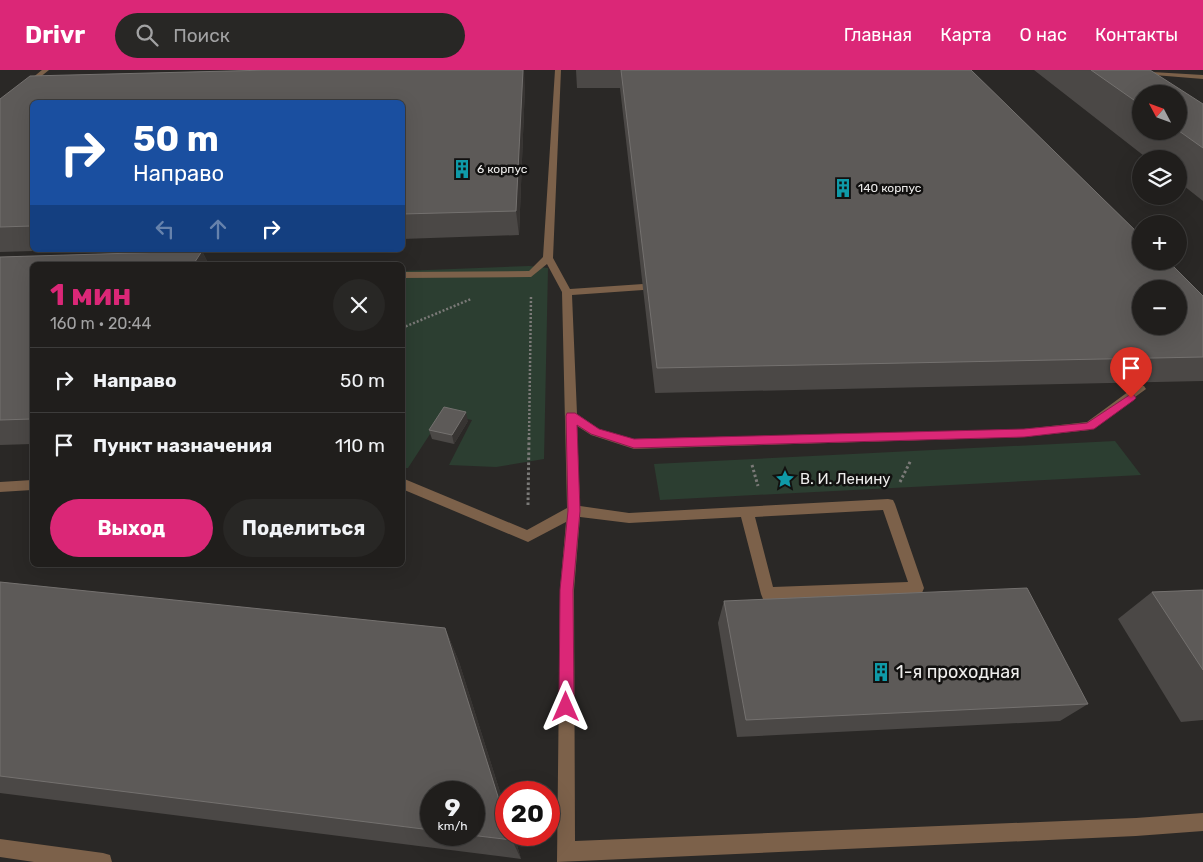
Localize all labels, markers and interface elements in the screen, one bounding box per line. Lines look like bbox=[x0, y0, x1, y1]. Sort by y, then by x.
search box bbox=[115, 13, 465, 58]
text: Drivr bbox=[25, 21, 85, 49]
icon: search bbox=[133, 21, 161, 49]
text: Поиск bbox=[173, 24, 230, 47]
text: Главная bbox=[844, 24, 912, 46]
text: Карта bbox=[940, 24, 992, 46]
text: О нас bbox=[1020, 24, 1067, 46]
text: Контакты bbox=[1095, 24, 1178, 46]
north arrow bbox=[1132, 85, 1188, 140]
map controls bbox=[1132, 85, 1187, 335]
text: 50 m bbox=[133, 118, 219, 160]
icon: right bbox=[50, 120, 115, 185]
button: layers bbox=[1132, 150, 1187, 205]
building icon: 6 корпус bbox=[451, 158, 473, 180]
text: Направо bbox=[133, 160, 224, 187]
place label: 6 корпус bbox=[477, 162, 528, 176]
building icon: 140 корпус bbox=[832, 177, 854, 199]
place label: 140 корпус bbox=[858, 181, 922, 195]
icon: left bbox=[151, 215, 179, 243]
icon: ahead bbox=[204, 215, 232, 243]
icon: right bbox=[257, 215, 285, 243]
button: + bbox=[1132, 215, 1187, 270]
text: 1 мин bbox=[50, 277, 131, 313]
button: close bbox=[333, 279, 385, 331]
button: − bbox=[1132, 280, 1187, 335]
text: 160 m · 20:44 bbox=[50, 314, 151, 333]
pin bbox=[1110, 347, 1152, 398]
icon: arrive bbox=[1117, 354, 1145, 382]
icon: right bbox=[50, 366, 78, 394]
text: Направо bbox=[93, 369, 177, 392]
text: 50 m bbox=[340, 369, 385, 392]
icon: arrive bbox=[50, 431, 78, 459]
text: Пункт назначения bbox=[93, 434, 272, 457]
text: 110 m bbox=[335, 434, 385, 457]
place icon: В. И. Ленину bbox=[774, 468, 796, 490]
place label: В. И. Ленину bbox=[800, 470, 891, 488]
button: Выход bbox=[50, 499, 213, 557]
button: Поделиться bbox=[223, 499, 385, 557]
building icon: 1-я проходная bbox=[870, 661, 892, 683]
place label: 1-я проходная bbox=[896, 661, 1020, 683]
position arrow bbox=[539, 680, 591, 732]
speed limit sign: 20 bbox=[495, 781, 560, 846]
text: 9 bbox=[444, 793, 461, 822]
text: km/h bbox=[438, 819, 467, 833]

